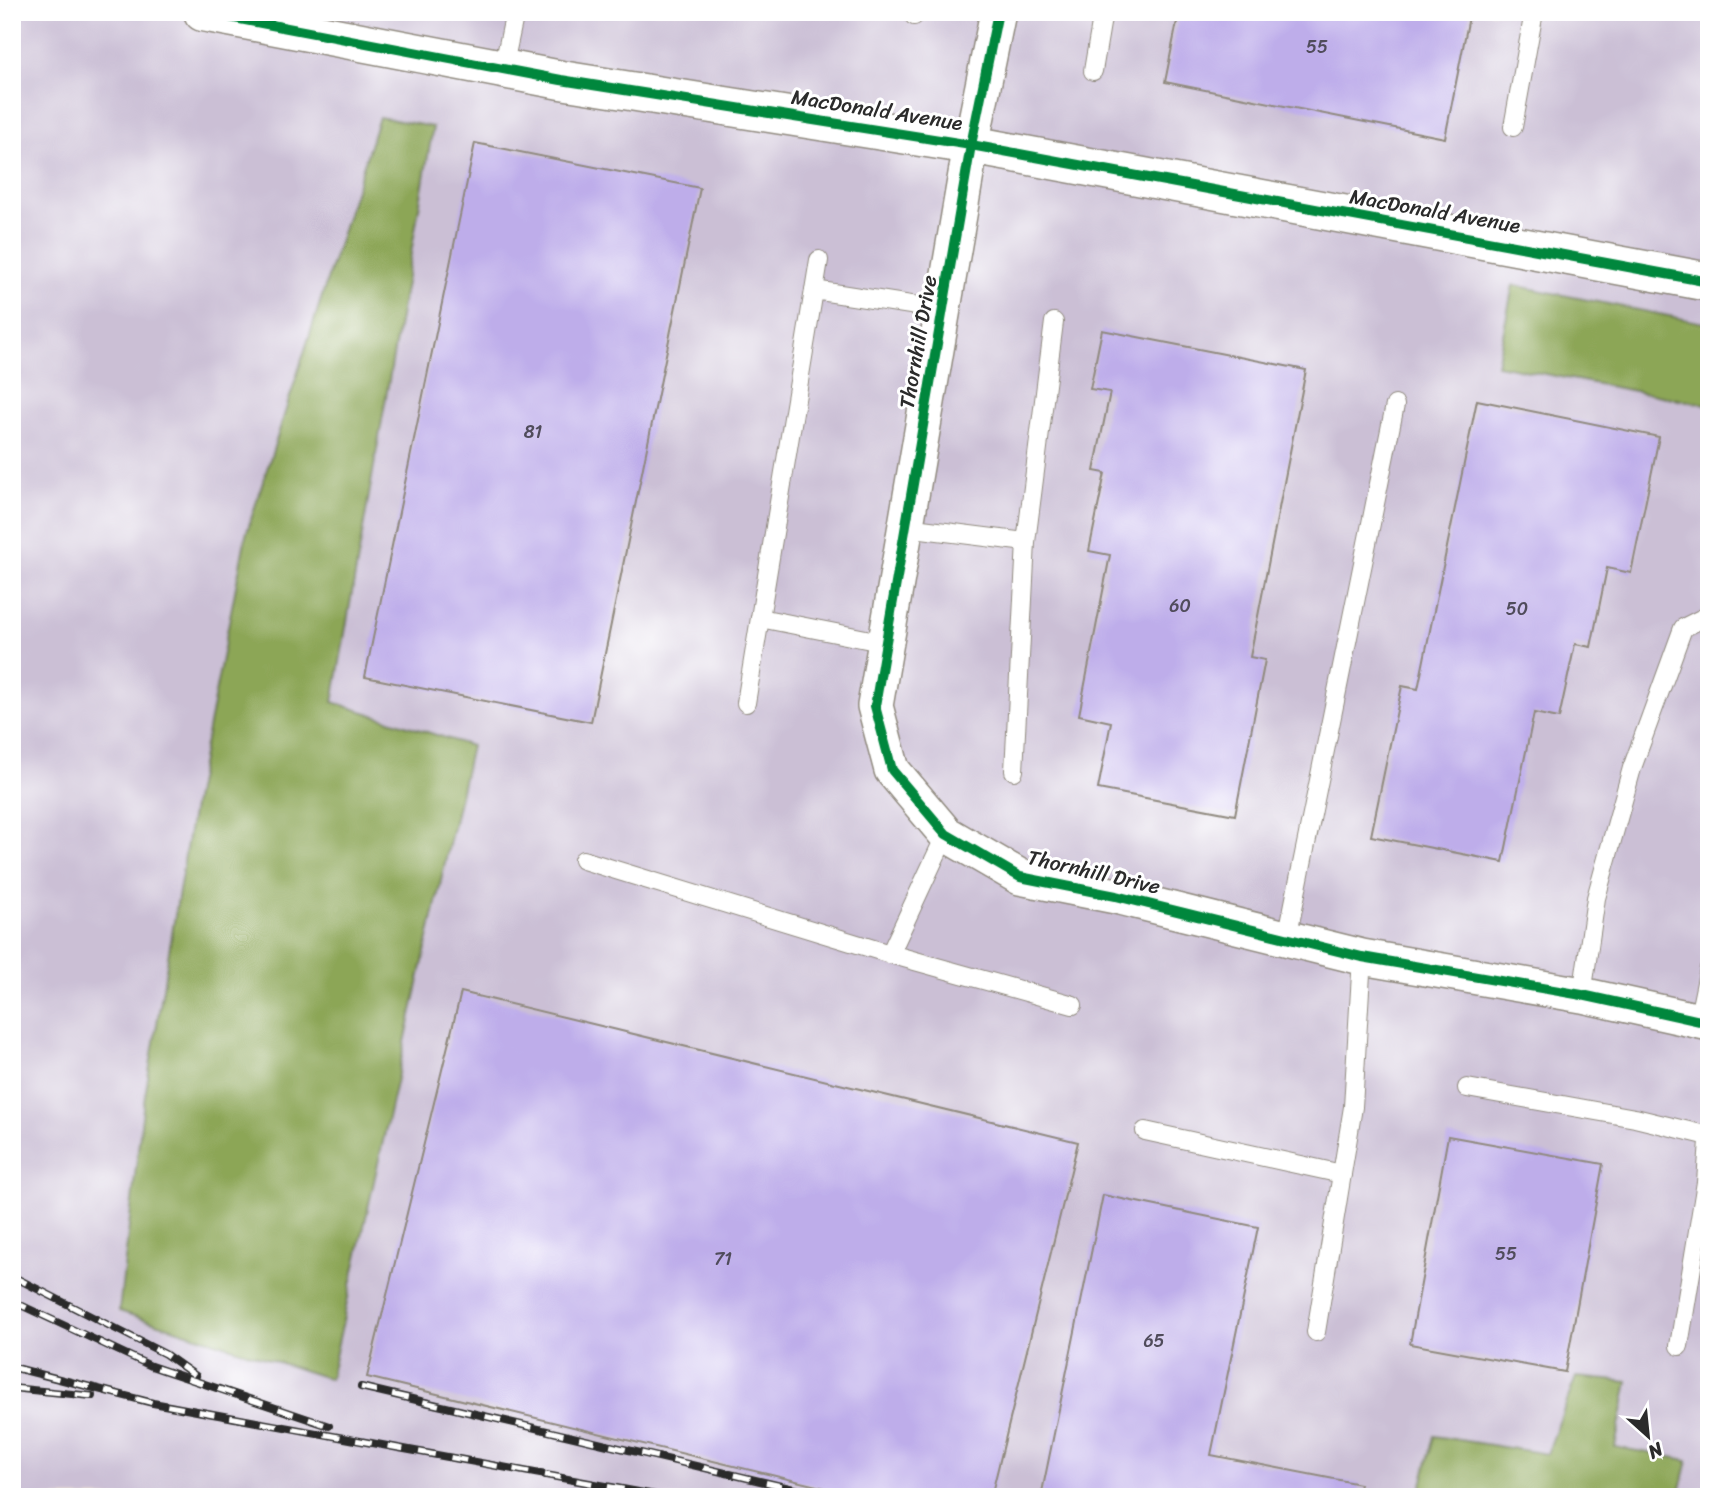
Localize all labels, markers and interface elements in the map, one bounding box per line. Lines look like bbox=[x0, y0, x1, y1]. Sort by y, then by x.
house number: 55 bbox=[1306, 31, 1328, 63]
street label: MacDonald Avenue bbox=[789, 78, 965, 142]
street label: MacDonald Avenue bbox=[1347, 177, 1523, 245]
street label: Thornhill Drive bbox=[888, 272, 948, 412]
house number: 81 bbox=[524, 416, 543, 448]
house number: 60 bbox=[1169, 590, 1191, 622]
house number: 50 bbox=[1506, 593, 1528, 625]
street label: Thornhill Drive bbox=[1024, 838, 1164, 906]
house number: 55 bbox=[1495, 1238, 1517, 1270]
house number: 71 bbox=[714, 1243, 732, 1275]
house number: 65 bbox=[1143, 1325, 1165, 1357]
north arrow bbox=[1612, 1400, 1682, 1470]
text: N bbox=[1641, 1433, 1670, 1469]

